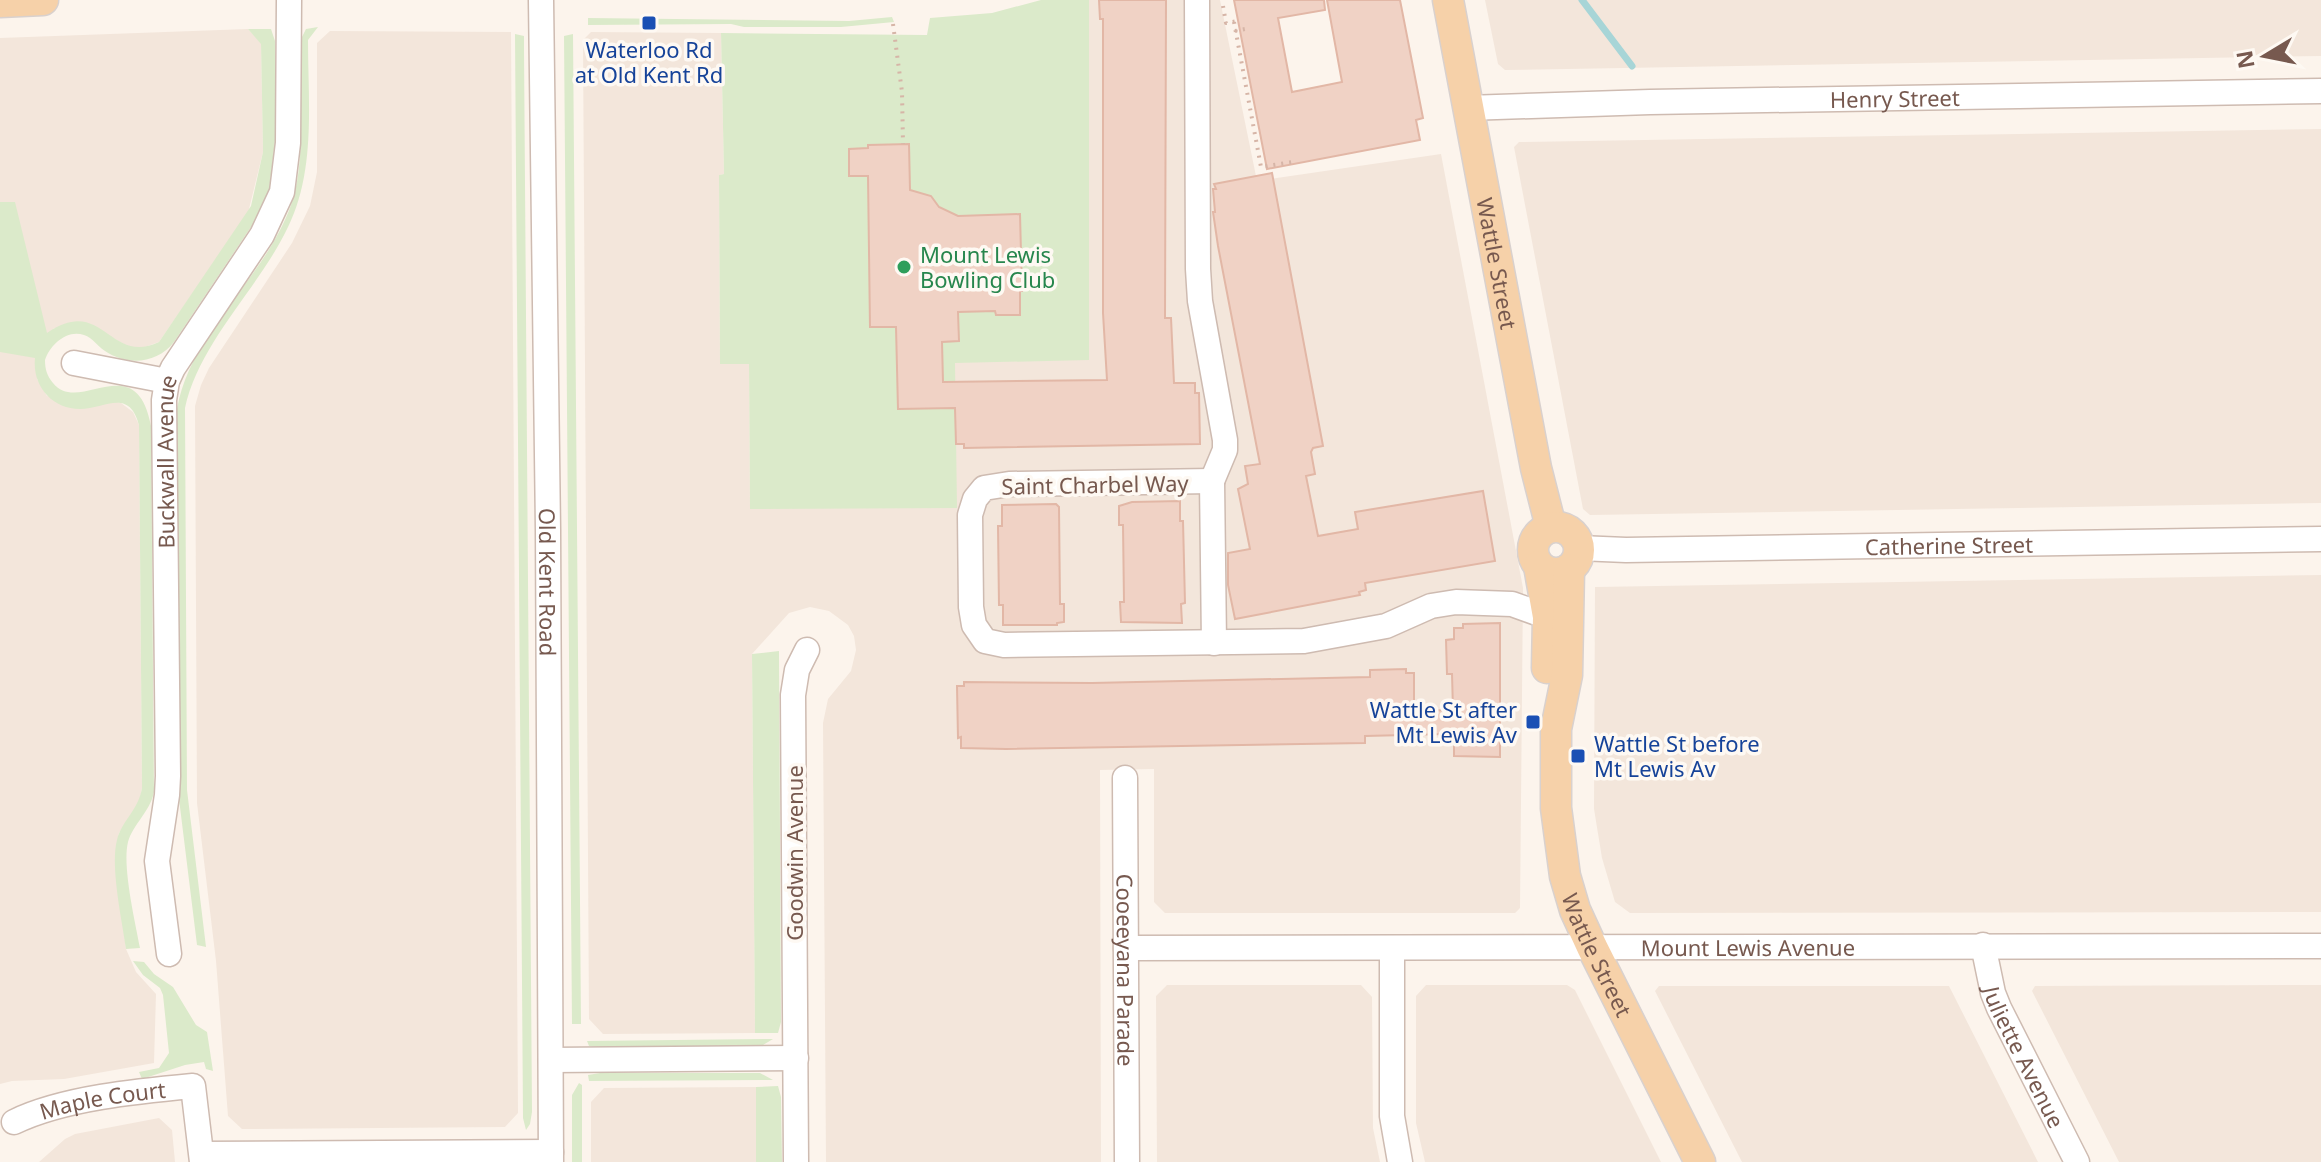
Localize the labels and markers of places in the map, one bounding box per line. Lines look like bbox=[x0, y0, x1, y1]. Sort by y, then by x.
marker: Waterloo Rd at Old Kent Rd bbox=[640, 14, 658, 32]
place label: Waterloo Rd at Old Kent Rd bbox=[575, 34, 723, 89]
place label: Mount Lewis Bowling Club bbox=[920, 239, 1055, 294]
marker: Mount Lewis Bowling Club bbox=[895, 258, 913, 276]
place label: Wattle St after Mt Lewis Av bbox=[1370, 694, 1518, 749]
marker: Wattle St after Mt Lewis Av bbox=[1524, 713, 1542, 731]
place label: Wattle St before Mt Lewis Av bbox=[1594, 728, 1760, 783]
marker: Wattle St before Mt Lewis Av bbox=[1569, 747, 1587, 765]

